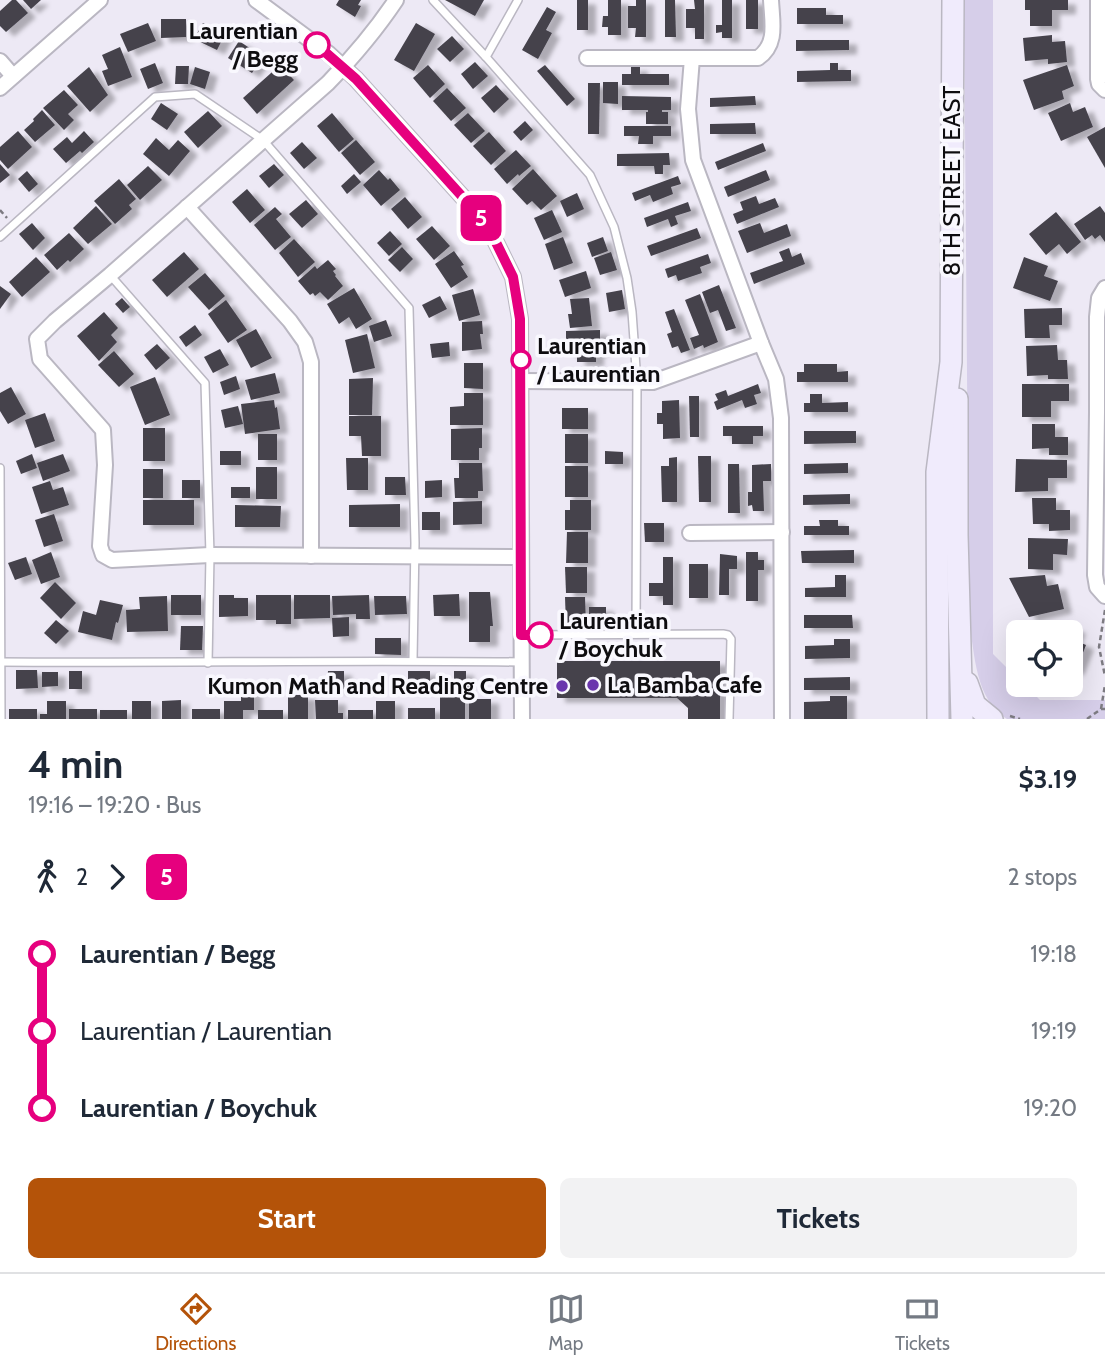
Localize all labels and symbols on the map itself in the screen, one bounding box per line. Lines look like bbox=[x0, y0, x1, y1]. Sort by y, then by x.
place label: Laurentian / Begg bbox=[189, 16, 298, 73]
marker: Laurentian / Begg bbox=[304, 32, 330, 58]
street label: 8TH STREET EAST bbox=[937, 86, 966, 276]
line badge: 5 bbox=[458, 195, 504, 241]
place label: Laurentian / Laurentian bbox=[536, 331, 661, 388]
marker: Laurentian / Laurentian bbox=[511, 350, 531, 370]
place label: Laurentian / Boychuk bbox=[558, 606, 669, 663]
marker: Laurentian / Boychuk bbox=[527, 622, 553, 648]
place label: La Bamba Cafe bbox=[607, 670, 762, 699]
place label: Kumon Math and Reading Centre bbox=[207, 671, 548, 700]
marker: La Bamba Cafe bbox=[585, 677, 601, 693]
marker: Kumon Math and Reading Centre bbox=[554, 678, 570, 694]

